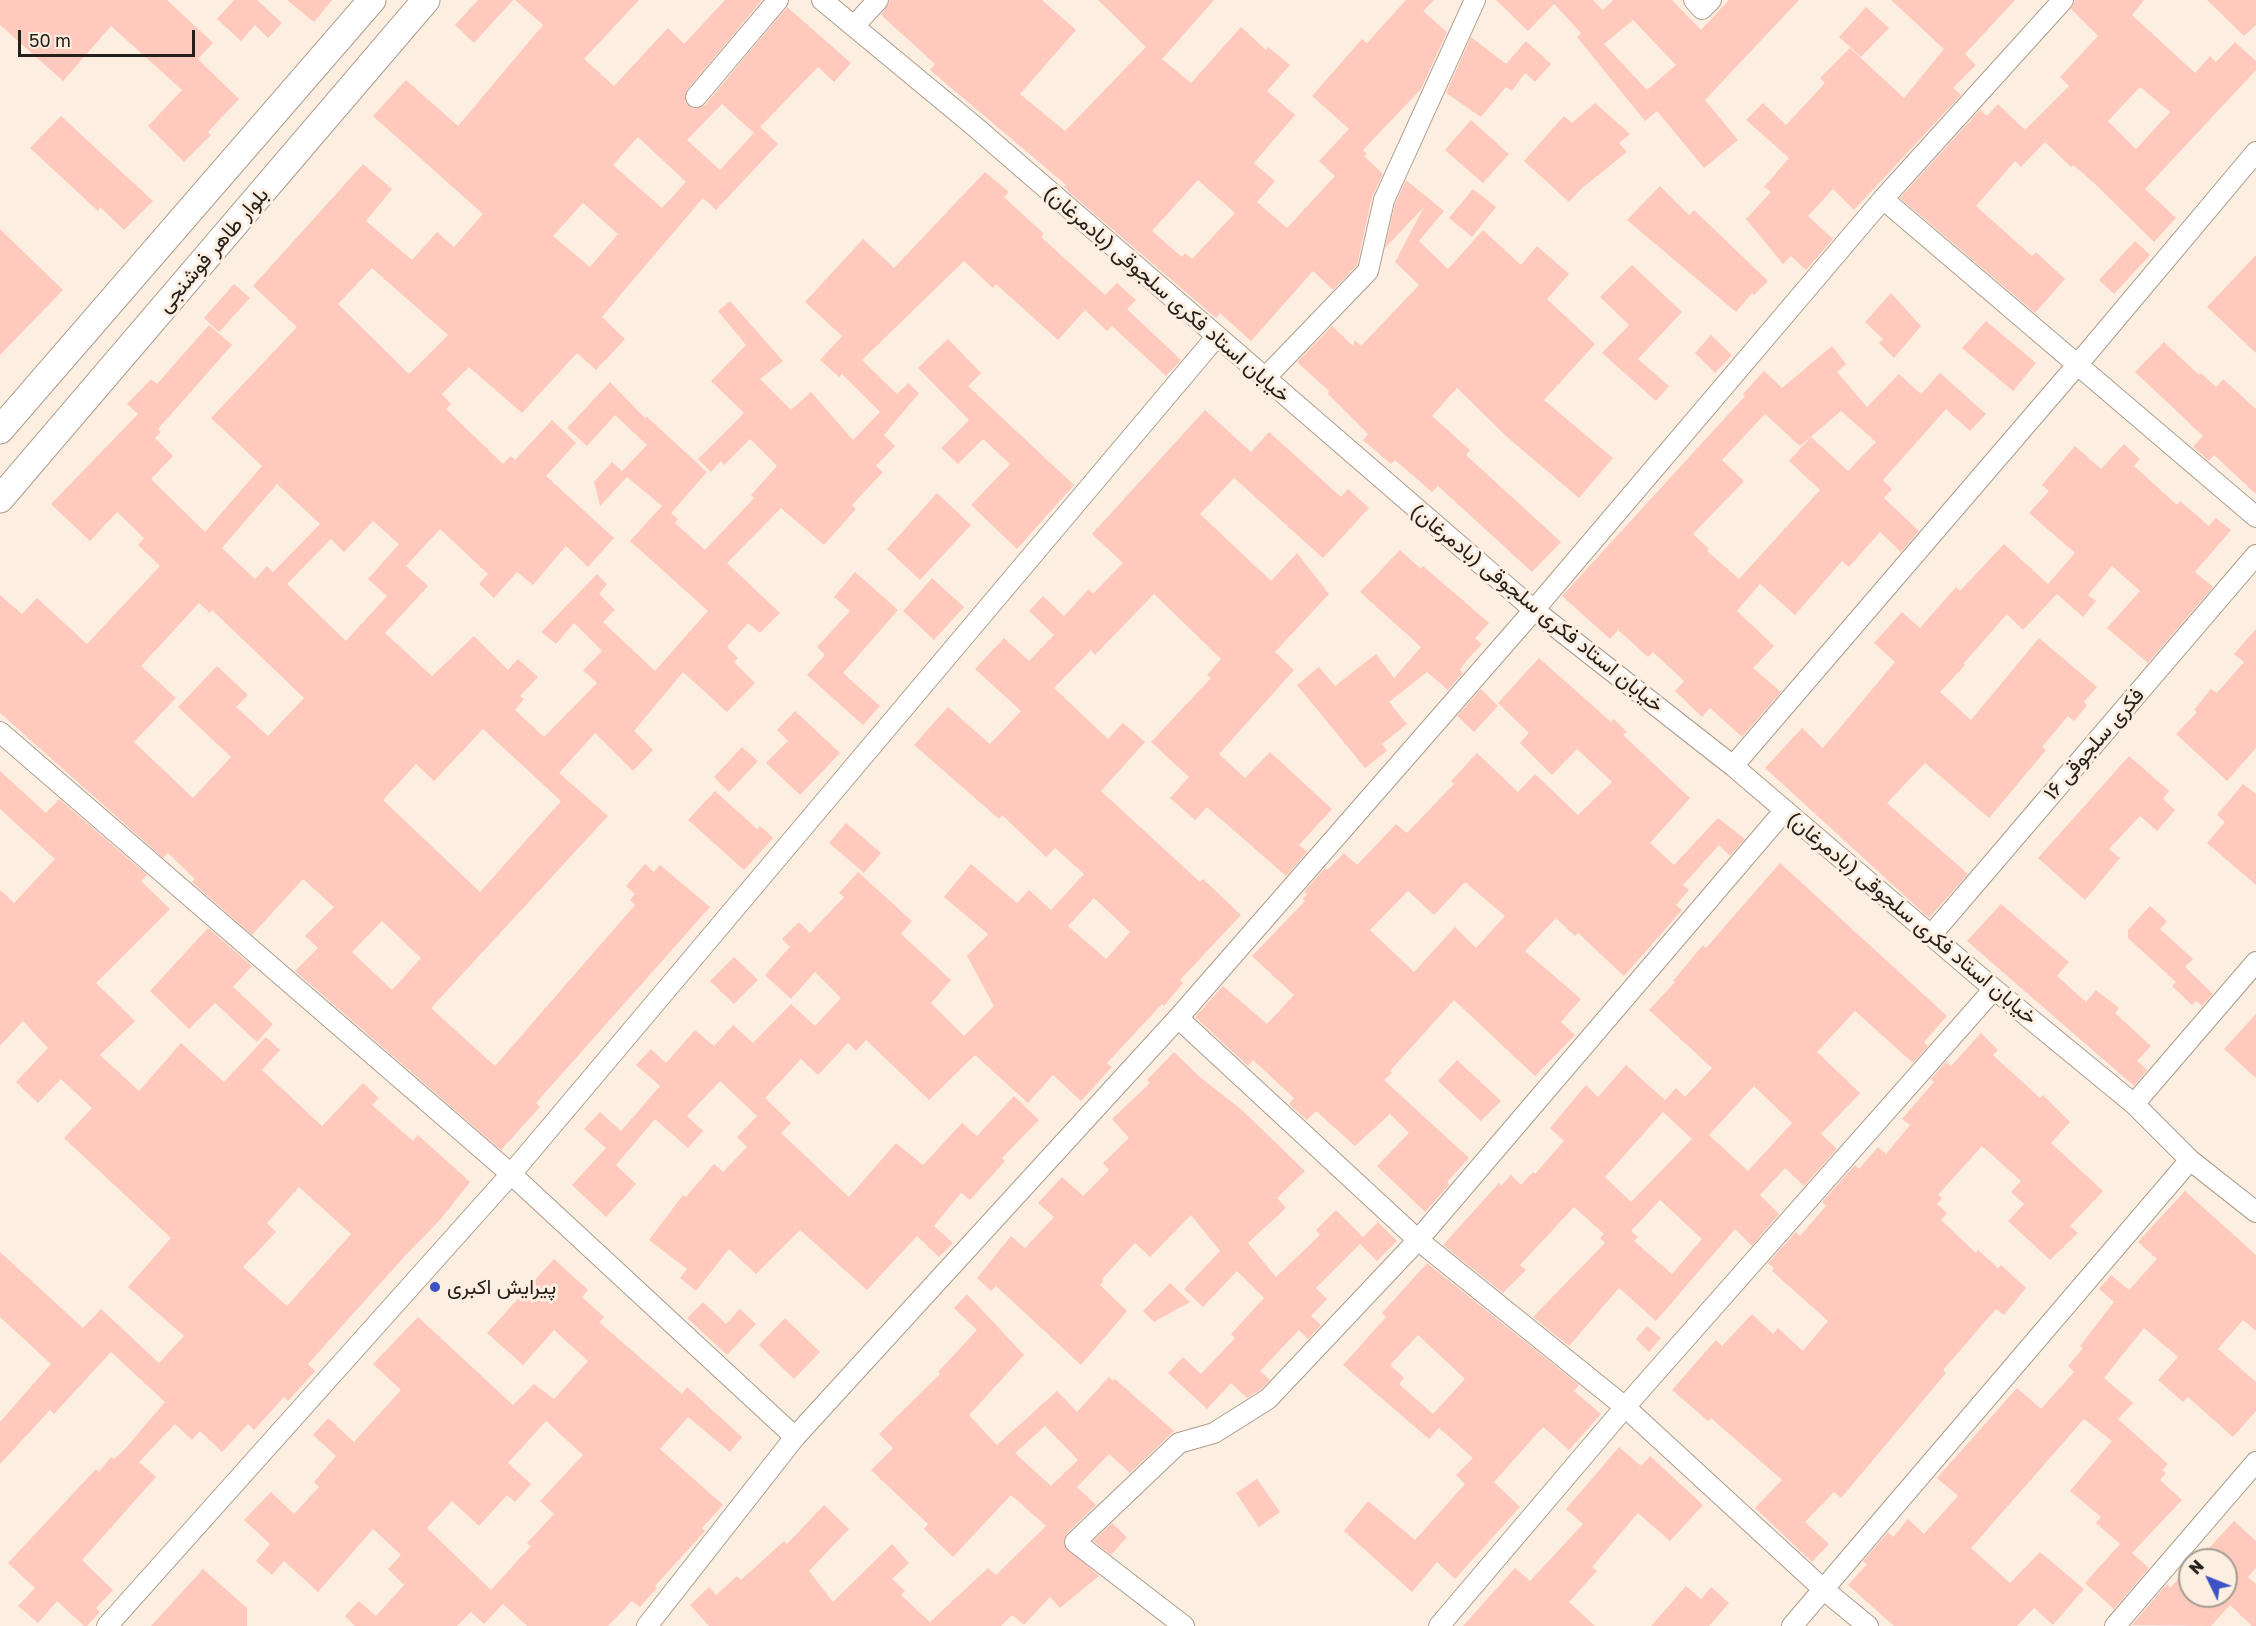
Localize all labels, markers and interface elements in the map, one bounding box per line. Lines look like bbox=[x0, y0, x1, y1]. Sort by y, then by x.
scale bar bbox=[21, 18, 198, 56]
text: 50 m bbox=[29, 29, 71, 51]
street label: خیابان استاد فکری سلجوقی (بادمرغان) bbox=[1039, 180, 1295, 408]
street label: بلوار طاهر فوشنجی bbox=[152, 182, 274, 318]
street label: خیابان استاد فکری سلجوقی (بادمرغان) bbox=[1405, 498, 1669, 718]
street label: فکری سلجوقی ۱۶ bbox=[2039, 683, 2149, 805]
street label: خیابان استاد فکری سلجوقی (بادمرغان) bbox=[1782, 806, 2042, 1030]
place label: پیرایش اکبری bbox=[447, 1274, 556, 1300]
marker: پیرایش اکبری bbox=[428, 1280, 442, 1294]
north arrow bbox=[2178, 1548, 2238, 1608]
text: N bbox=[2185, 1556, 2208, 1578]

